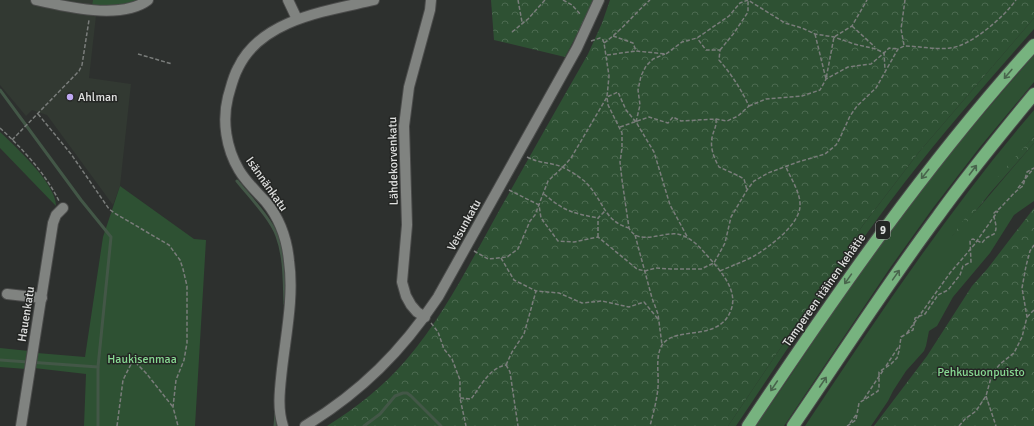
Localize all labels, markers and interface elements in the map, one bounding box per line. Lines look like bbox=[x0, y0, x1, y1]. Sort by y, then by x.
one-way arrow bbox=[1003, 69, 1012, 80]
place label: Ahlman bbox=[78, 90, 118, 105]
marker: Ahlman bbox=[65, 92, 75, 102]
street label: Lähdekorvenkatu bbox=[385, 117, 402, 205]
street label: Isännänkatu bbox=[242, 154, 291, 215]
one-way arrow bbox=[968, 164, 977, 175]
one-way arrow bbox=[921, 169, 930, 180]
street label: Veisunkatu bbox=[444, 197, 485, 254]
road number: 9 bbox=[876, 221, 890, 239]
street label: Tampereen itäinen kehätie bbox=[780, 231, 869, 350]
one-way arrow bbox=[892, 269, 900, 280]
one-way arrow bbox=[844, 273, 852, 284]
street label: Hauenkatu bbox=[15, 285, 38, 343]
park label: Haukisenmaa bbox=[107, 352, 177, 367]
park label: Pehkusuonpuisto bbox=[937, 365, 1025, 380]
one-way arrow bbox=[819, 377, 827, 388]
one-way arrow bbox=[770, 380, 778, 392]

